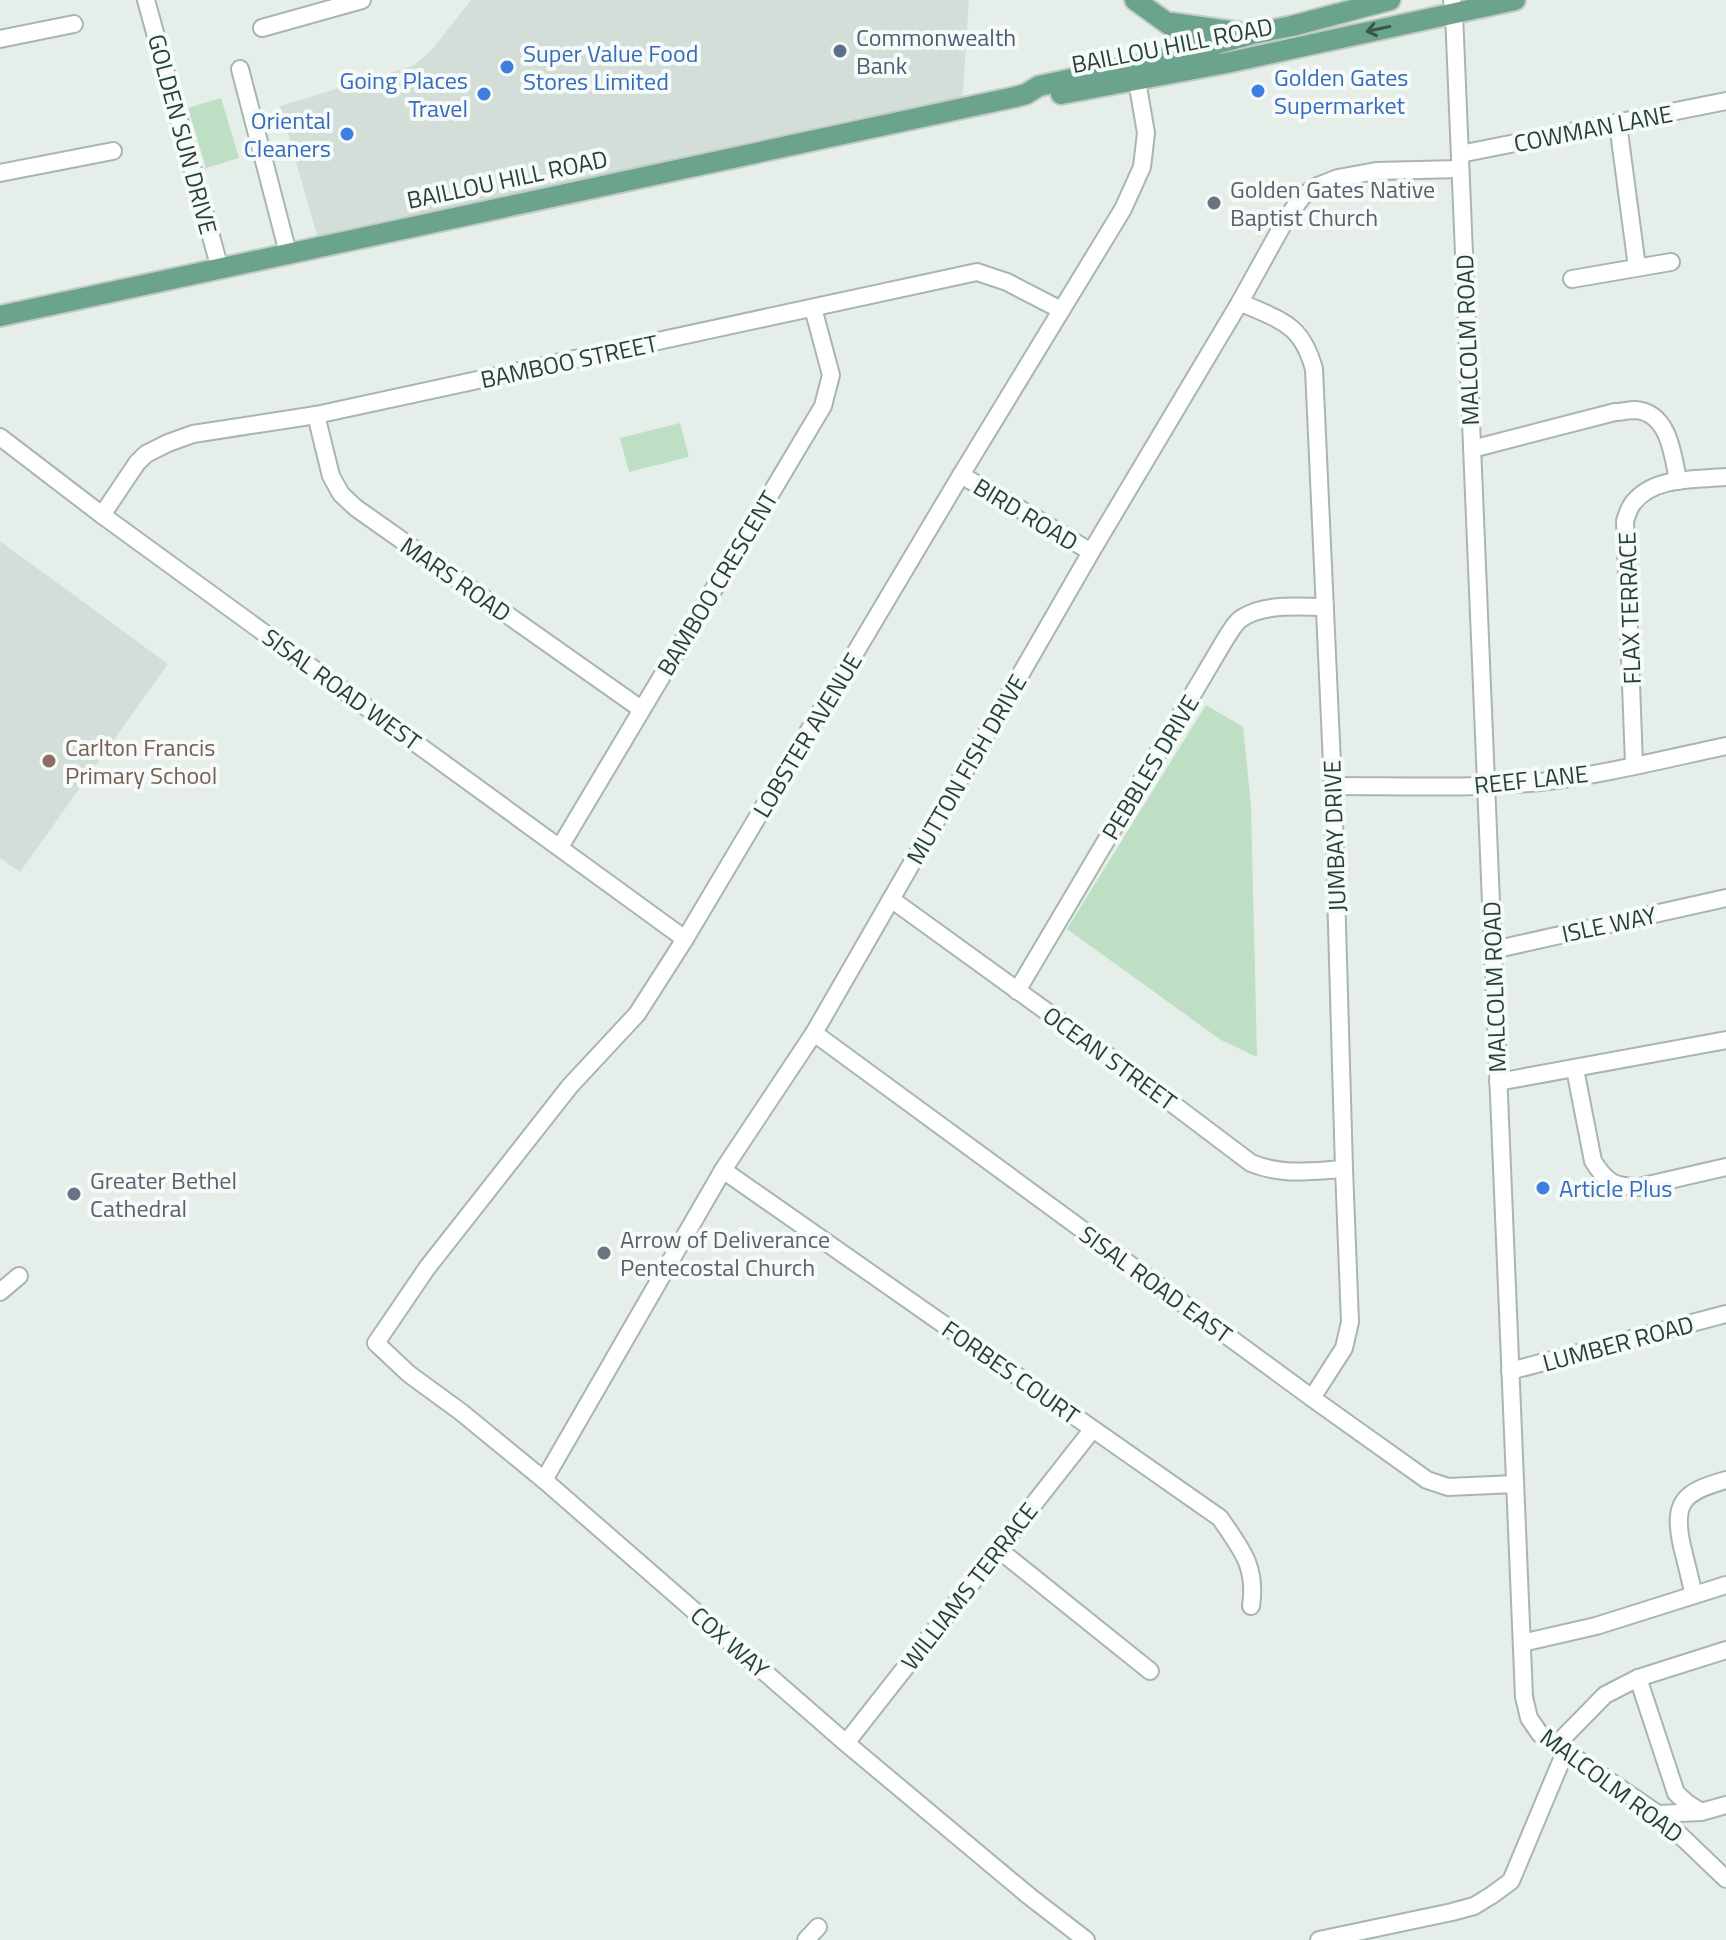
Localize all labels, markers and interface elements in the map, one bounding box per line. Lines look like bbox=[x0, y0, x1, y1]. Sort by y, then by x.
street label: BAILLOU HILL ROAD bbox=[1068, 8, 1276, 82]
place label: Commonwealth Bank bbox=[856, 19, 1016, 83]
one-way arrow bbox=[1365, 22, 1391, 37]
street label: GOLDEN SUN DRIVE bbox=[139, 30, 227, 238]
place label: Super Value Food Stores Limited bbox=[523, 35, 698, 99]
marker: Commonwealth Bank bbox=[831, 42, 849, 60]
marker: Super Value Food Stores Limited bbox=[498, 58, 516, 76]
place label: Golden Gates Supermarket bbox=[1274, 59, 1409, 123]
place label: Going Places Travel bbox=[339, 62, 468, 126]
marker: Golden Gates Supermarket bbox=[1249, 82, 1267, 100]
marker: Going Places Travel bbox=[475, 85, 493, 103]
street label: COWMAN LANE bbox=[1510, 95, 1676, 161]
place label: Oriental Cleaners bbox=[244, 102, 331, 166]
marker: Oriental Cleaners bbox=[338, 125, 356, 143]
street label: BAILLOU HILL ROAD bbox=[403, 140, 611, 218]
place label: Golden Gates Native Baptist Church bbox=[1230, 171, 1435, 235]
marker: Golden Gates Native Baptist Church bbox=[1205, 194, 1223, 212]
street label: MALCOLM ROAD bbox=[1446, 254, 1488, 426]
street label: BAMBOO STREET bbox=[477, 325, 661, 397]
street label: BIRD ROAD bbox=[967, 469, 1085, 559]
street label: BAMBOO CRESCENT bbox=[647, 483, 787, 682]
street label: MARS ROAD bbox=[393, 528, 519, 630]
street label: FLAX TERRACE bbox=[1608, 531, 1650, 685]
street label: SISAL ROAD WEST bbox=[255, 619, 429, 759]
street label: LOBSTER AVENUE bbox=[744, 646, 870, 824]
street label: MUTTON FISH DRIVE bbox=[897, 667, 1035, 871]
street label: PEBBLES DRIVE bbox=[1092, 688, 1208, 846]
place label: Carlton Francis Primary School bbox=[65, 729, 217, 793]
marker: Carlton Francis Primary School bbox=[40, 752, 58, 770]
street label: REEF LANE bbox=[1472, 755, 1590, 803]
street label: JUMBAY DRIVE bbox=[1313, 759, 1355, 913]
street label: ISLE WAY bbox=[1558, 896, 1660, 952]
street label: MALCOLM ROAD bbox=[1473, 901, 1515, 1073]
street label: OCEAN STREET bbox=[1036, 997, 1185, 1119]
place label: Greater Bethel Cathedral bbox=[90, 1162, 237, 1226]
place label: Article Plus bbox=[1559, 1170, 1672, 1206]
marker: Article Plus bbox=[1534, 1179, 1552, 1197]
marker: Greater Bethel Cathedral bbox=[65, 1185, 83, 1203]
street label: SISAL ROAD EAST bbox=[1072, 1216, 1240, 1352]
place label: Arrow of Deliverance Pentecostal Church bbox=[620, 1221, 830, 1285]
marker: Arrow of Deliverance Pentecostal Church bbox=[595, 1244, 613, 1262]
street label: LUMBER ROAD bbox=[1538, 1306, 1698, 1380]
street label: FORBES COURT bbox=[935, 1311, 1087, 1433]
street label: WILLIAMS TERRACE bbox=[892, 1494, 1046, 1678]
street label: COX WAY bbox=[683, 1598, 777, 1686]
street label: MALCOLM ROAD bbox=[1533, 1719, 1691, 1851]

